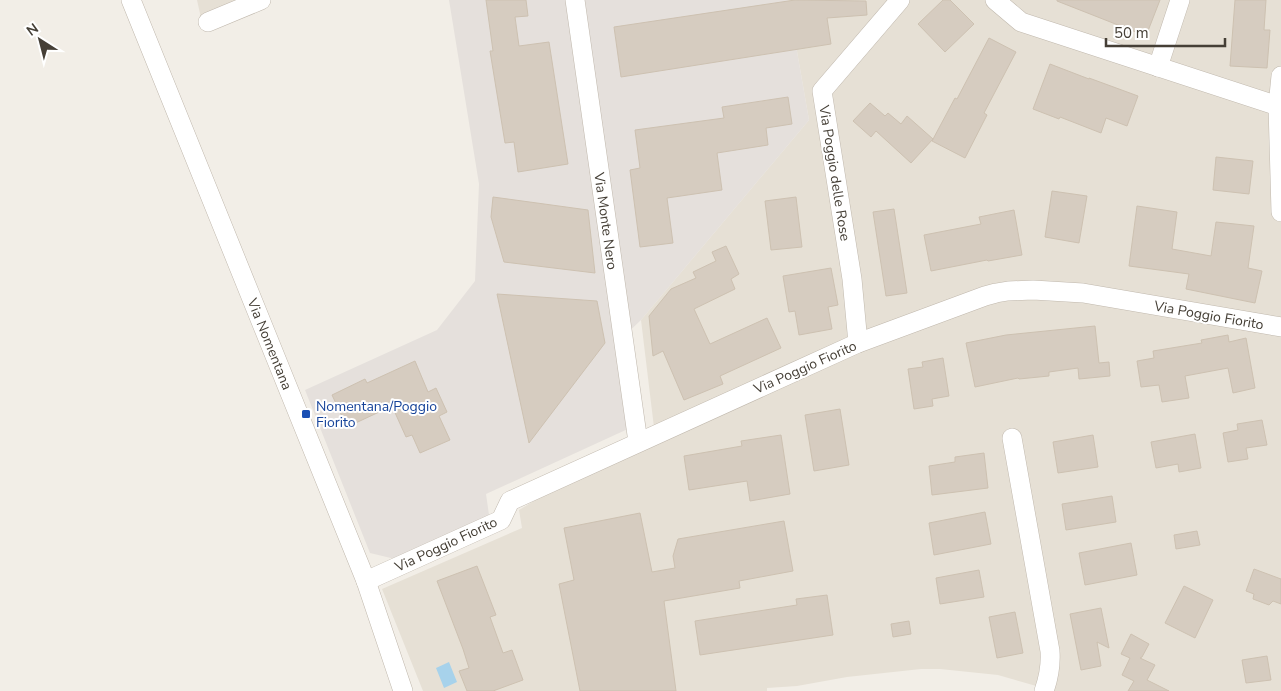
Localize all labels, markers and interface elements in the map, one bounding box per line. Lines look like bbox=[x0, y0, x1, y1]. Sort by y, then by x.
north arrow bbox=[15, 15, 65, 65]
scale bar bbox=[1106, 15, 1225, 47]
text: N bbox=[23, 19, 42, 41]
text: 50 m bbox=[1114, 23, 1149, 43]
street label: Via Poggio delle Rose bbox=[814, 103, 855, 242]
street label: Via Monte Nero bbox=[589, 170, 622, 271]
street label: Via Nomentana bbox=[242, 295, 297, 393]
street label: Via Poggio Fiorito bbox=[1152, 296, 1265, 335]
street label: Via Poggio Fiorito bbox=[750, 336, 860, 399]
place label: Nomentana/Poggio Fiorito bbox=[316, 397, 437, 432]
marker: Nomentana/Poggio Fiorito bbox=[300, 408, 312, 420]
street label: Via Poggio Fiorito bbox=[391, 512, 501, 577]

